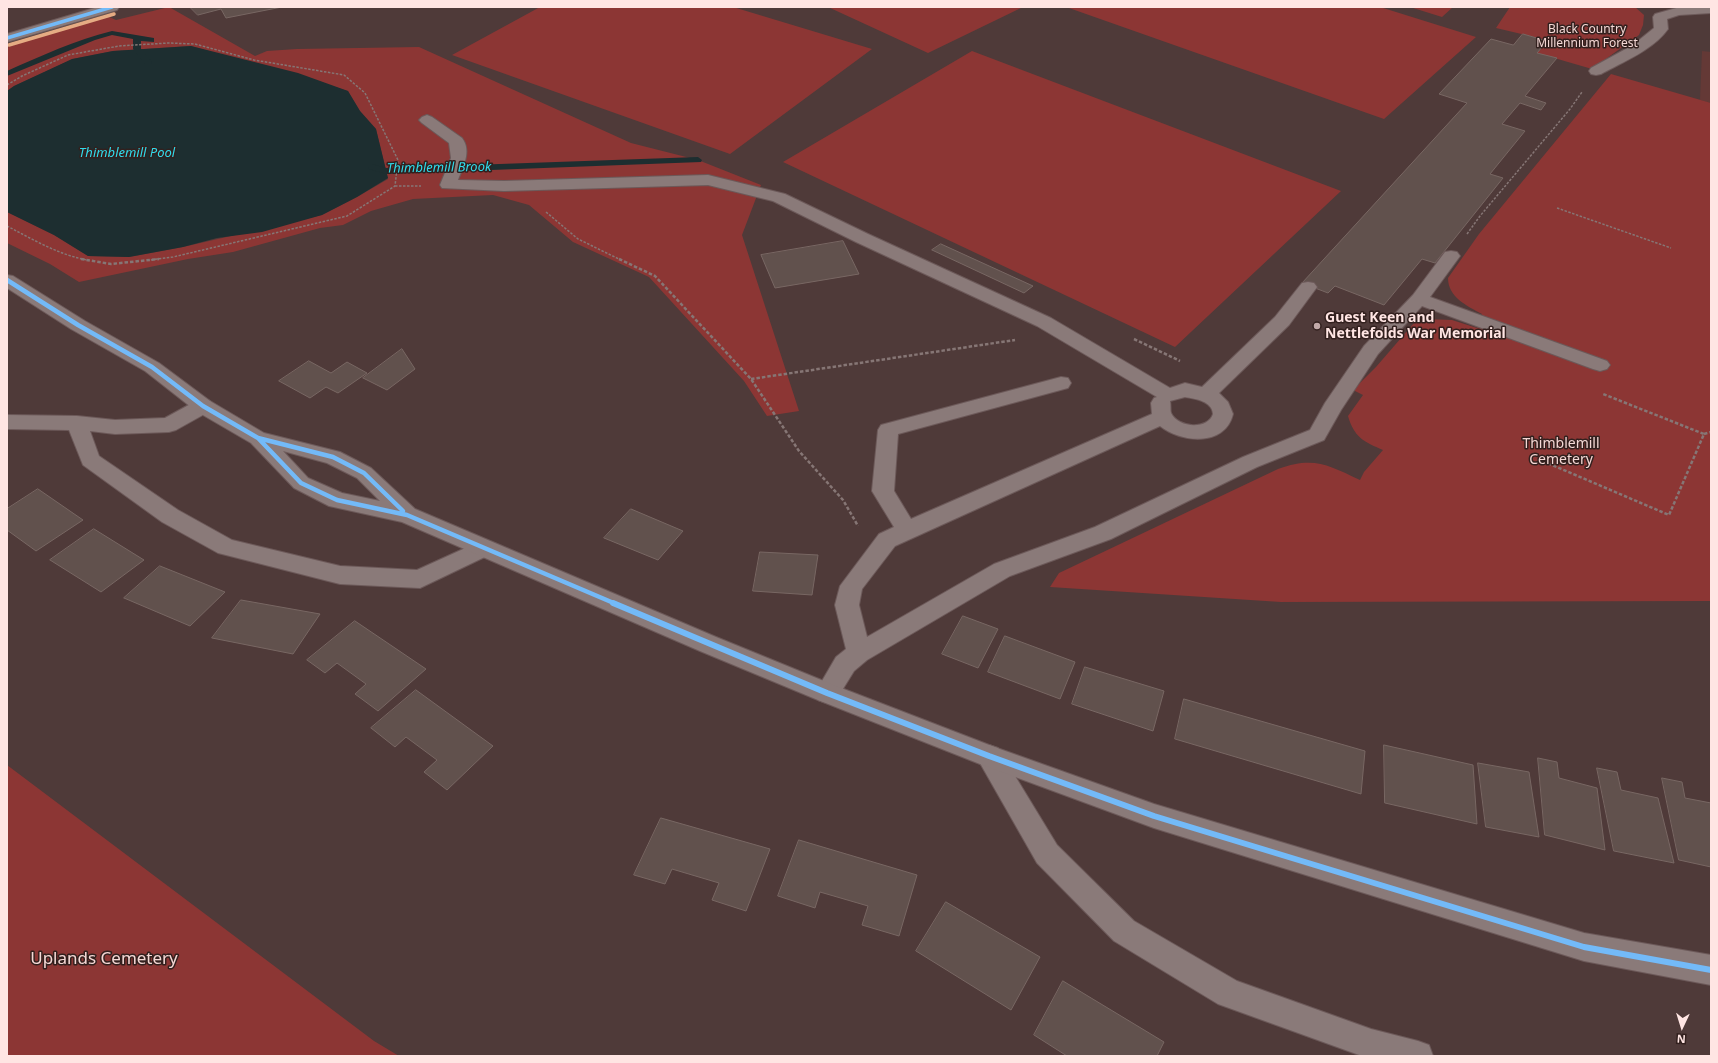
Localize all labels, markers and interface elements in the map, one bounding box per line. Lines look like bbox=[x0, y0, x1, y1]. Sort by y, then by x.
park label: Black Country Millennium Forest bbox=[1536, 23, 1638, 51]
water label: Thimblemill Pool bbox=[79, 145, 175, 161]
water label: Thimblemill Brook bbox=[387, 159, 491, 177]
place label: Guest Keen and Nettlefolds War Memorial bbox=[1325, 310, 1506, 342]
marker: Guest Keen and Nettlefolds War Memorial bbox=[1312, 321, 1322, 331]
park label: Thimblemill Cemetery bbox=[1522, 436, 1600, 468]
park label: Uplands Cemetery bbox=[30, 949, 178, 969]
north arrow bbox=[1662, 1007, 1702, 1047]
text: N bbox=[1676, 1032, 1686, 1047]

